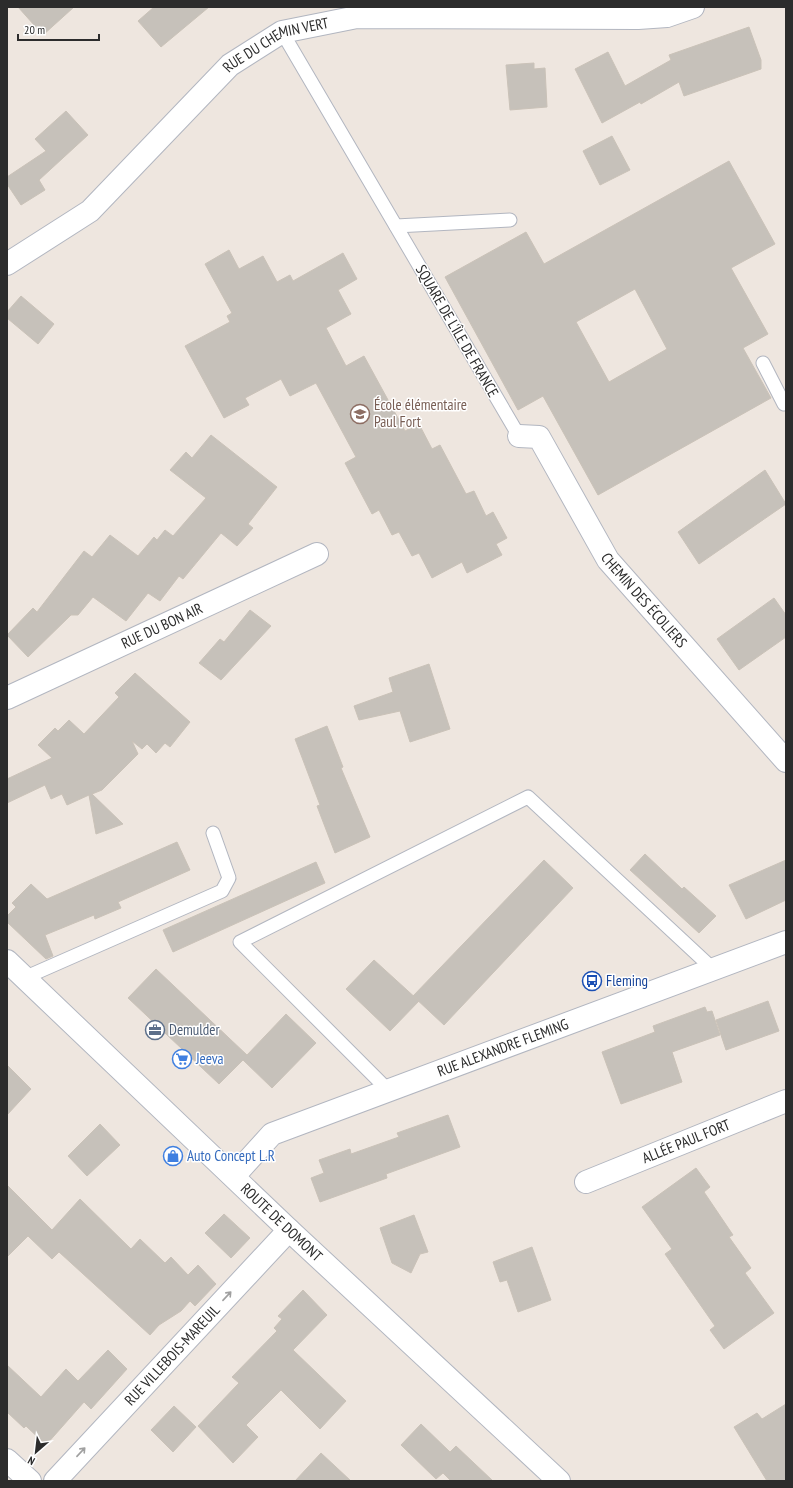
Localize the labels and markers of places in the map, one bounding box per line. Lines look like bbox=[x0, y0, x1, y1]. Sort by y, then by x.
place label: École élémentaire Paul Fort bbox=[374, 395, 467, 431]
school or university icon: École élémentaire Paul Fort bbox=[349, 403, 371, 425]
bus stop icon: Fleming bbox=[581, 970, 603, 992]
place label: Fleming bbox=[606, 971, 648, 990]
office icon: Demulder bbox=[144, 1019, 166, 1041]
place label: Demulder bbox=[169, 1020, 221, 1039]
supermarket icon: Jeeva bbox=[171, 1048, 193, 1070]
place label: Jeeva bbox=[195, 1049, 223, 1068]
shop icon: Auto Concept L.R bbox=[162, 1145, 184, 1167]
place label: Auto Concept L.R bbox=[187, 1146, 275, 1165]

